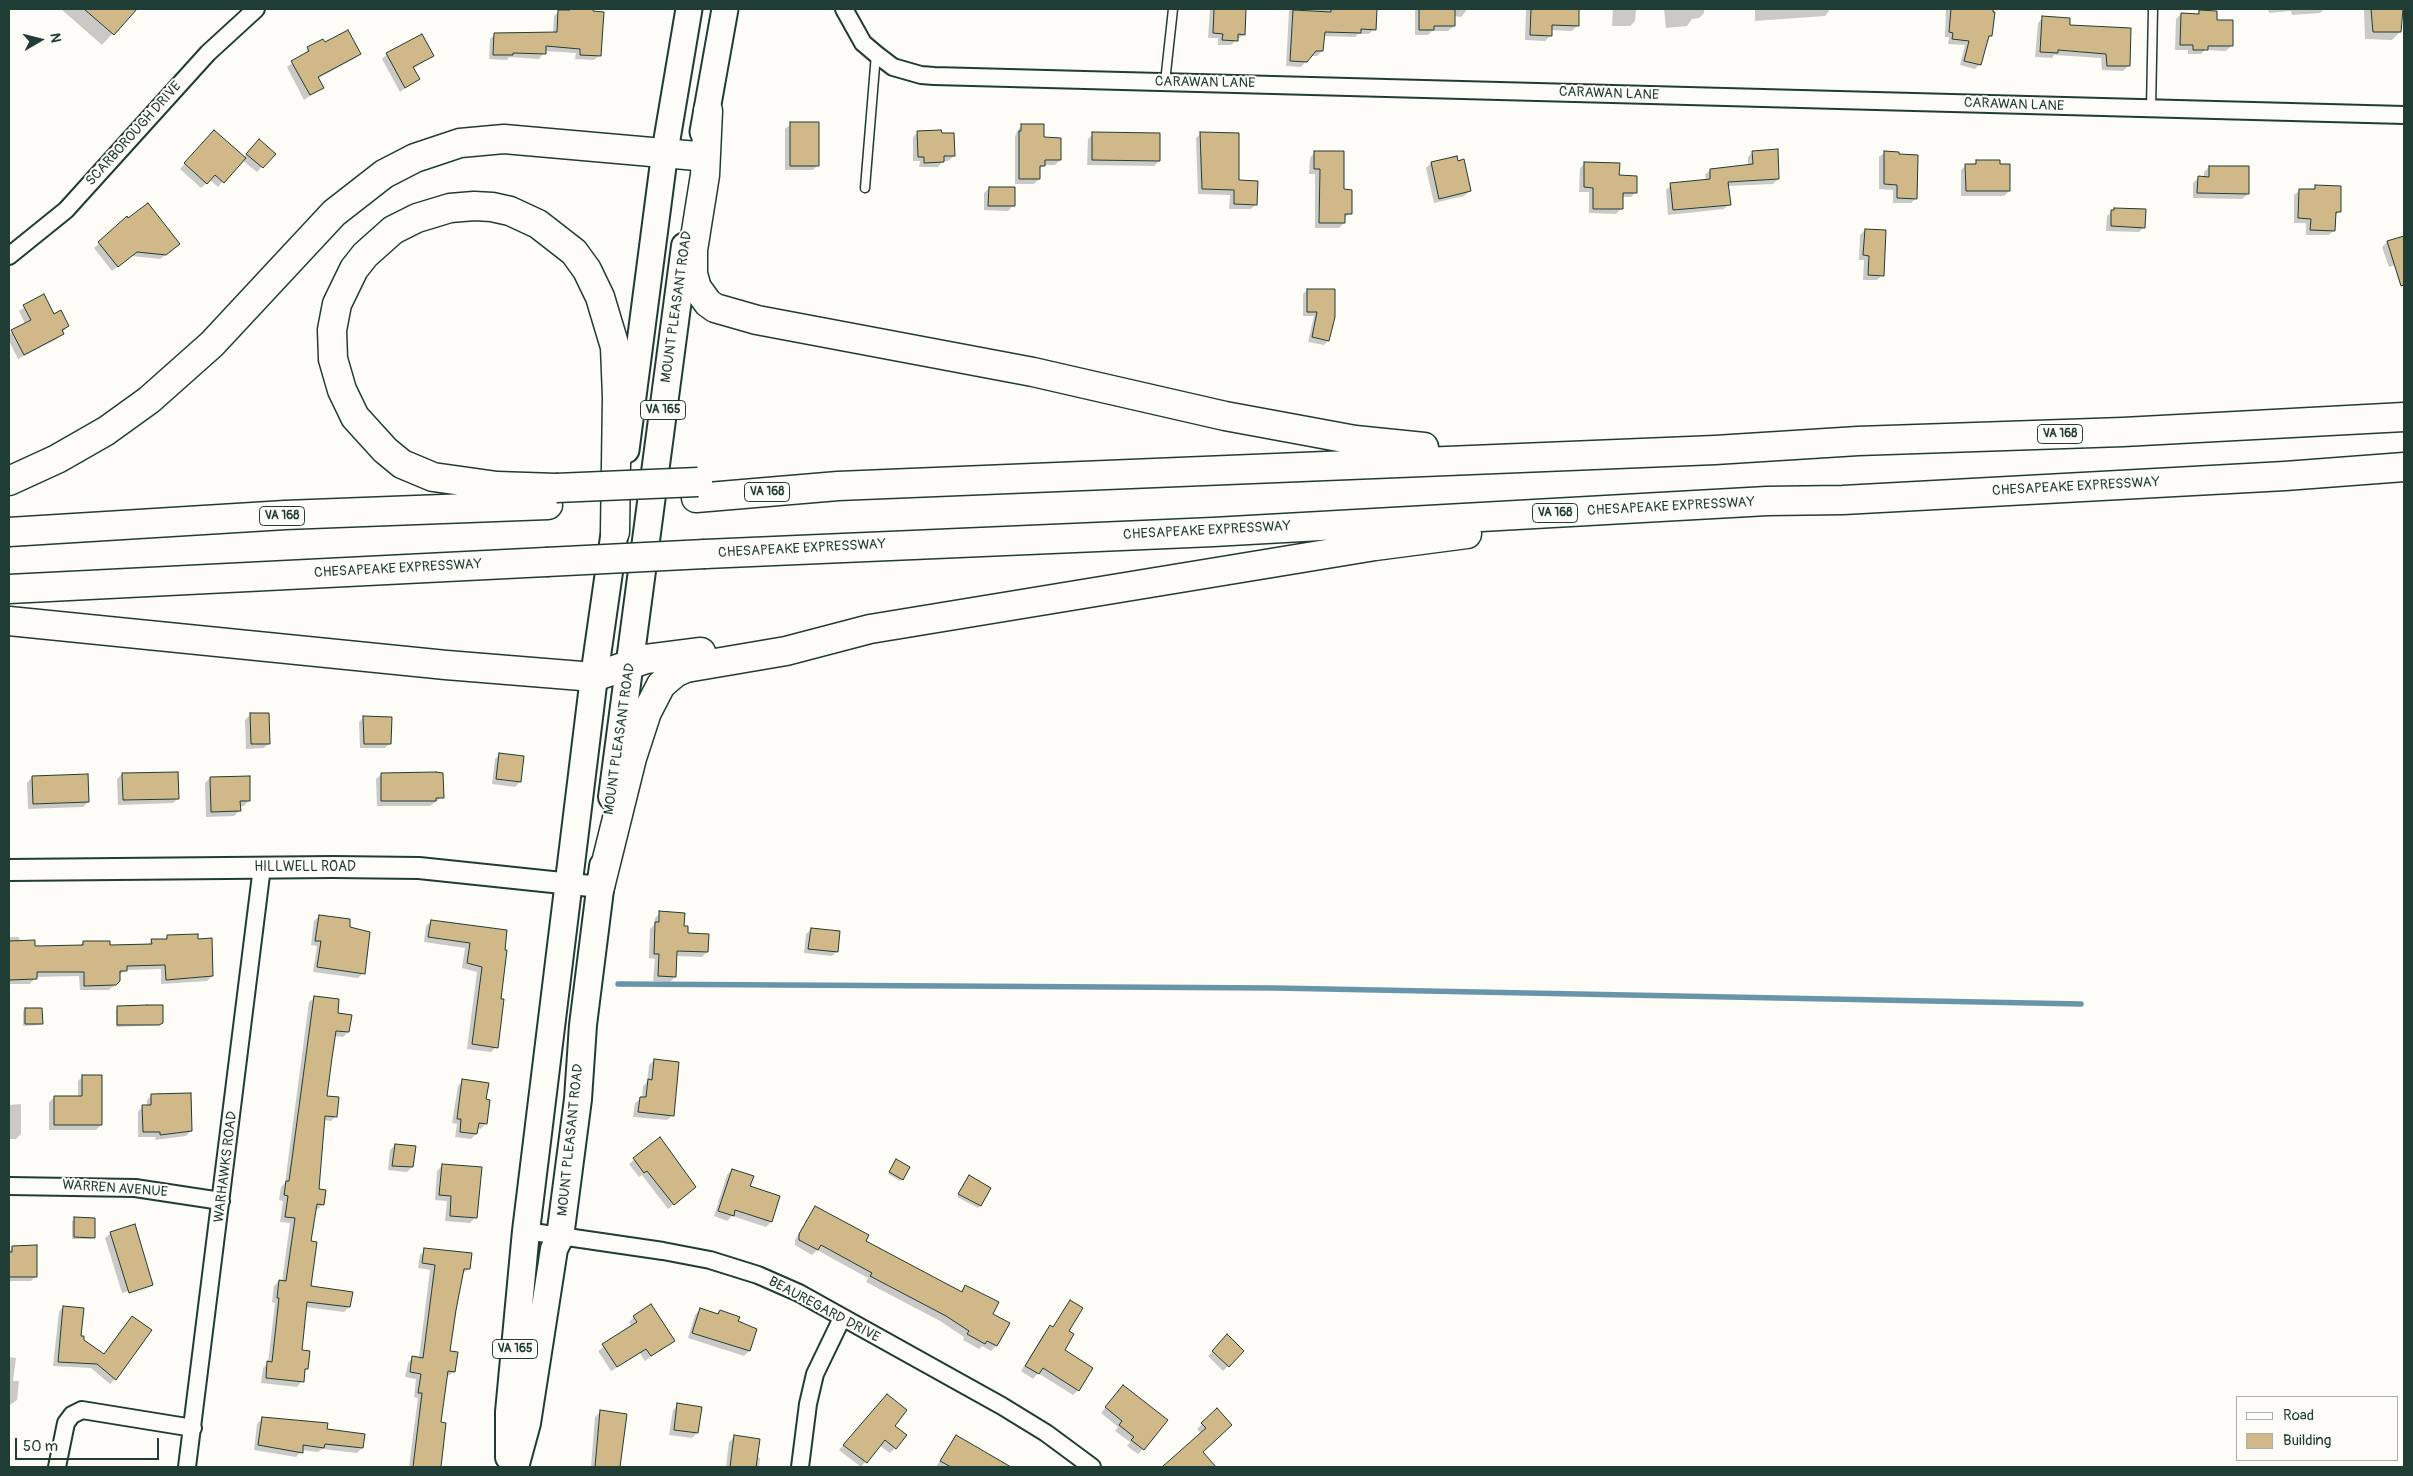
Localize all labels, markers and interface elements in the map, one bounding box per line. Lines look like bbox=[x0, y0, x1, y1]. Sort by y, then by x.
north arrow bbox=[15, 15, 65, 65]
text: N bbox=[46, 32, 64, 44]
street label: CARAWAN LANE bbox=[1155, 74, 1255, 92]
street label: SCARBOROUGH DRIVE bbox=[83, 78, 185, 190]
street label: CARAWAN LANE bbox=[1558, 84, 1660, 104]
street label: CARAWAN LANE bbox=[1963, 95, 2065, 115]
street label: MOUNT PLEASANT ROAD bbox=[658, 230, 696, 384]
road number: VA 165 bbox=[640, 400, 686, 420]
road number: VA 168 bbox=[2038, 424, 2082, 444]
street label: CHESAPEAKE EXPRESSWAY bbox=[1992, 474, 2160, 500]
road number: VA 168 bbox=[744, 482, 790, 502]
street label: CHESAPEAKE EXPRESSWAY bbox=[1587, 494, 1755, 520]
road number: VA 168 bbox=[1532, 503, 1578, 522]
road number: VA 168 bbox=[260, 506, 304, 526]
street label: CHESAPEAKE EXPRESSWAY bbox=[1123, 518, 1291, 544]
street label: CHESAPEAKE EXPRESSWAY bbox=[718, 536, 886, 562]
street label: CHESAPEAKE EXPRESSWAY bbox=[314, 556, 482, 582]
street label: MOUNT PLEASANT ROAD bbox=[601, 662, 639, 816]
street label: HILLWELL ROAD bbox=[254, 859, 356, 875]
street label: MOUNT PLEASANT ROAD bbox=[555, 1063, 587, 1217]
street label: WARHAWKS ROAD bbox=[211, 1110, 241, 1224]
street label: WARREN AVENUE bbox=[62, 1177, 168, 1201]
street label: BEAUREGARD DRIVE bbox=[765, 1274, 883, 1346]
road number: VA 165 bbox=[492, 1340, 538, 1358]
legend bbox=[2236, 1396, 2398, 1461]
text: Road bbox=[2283, 1406, 2314, 1425]
scale bar bbox=[18, 1428, 161, 1460]
text: Building bbox=[2283, 1431, 2331, 1450]
text: 50 m bbox=[23, 1437, 58, 1456]

